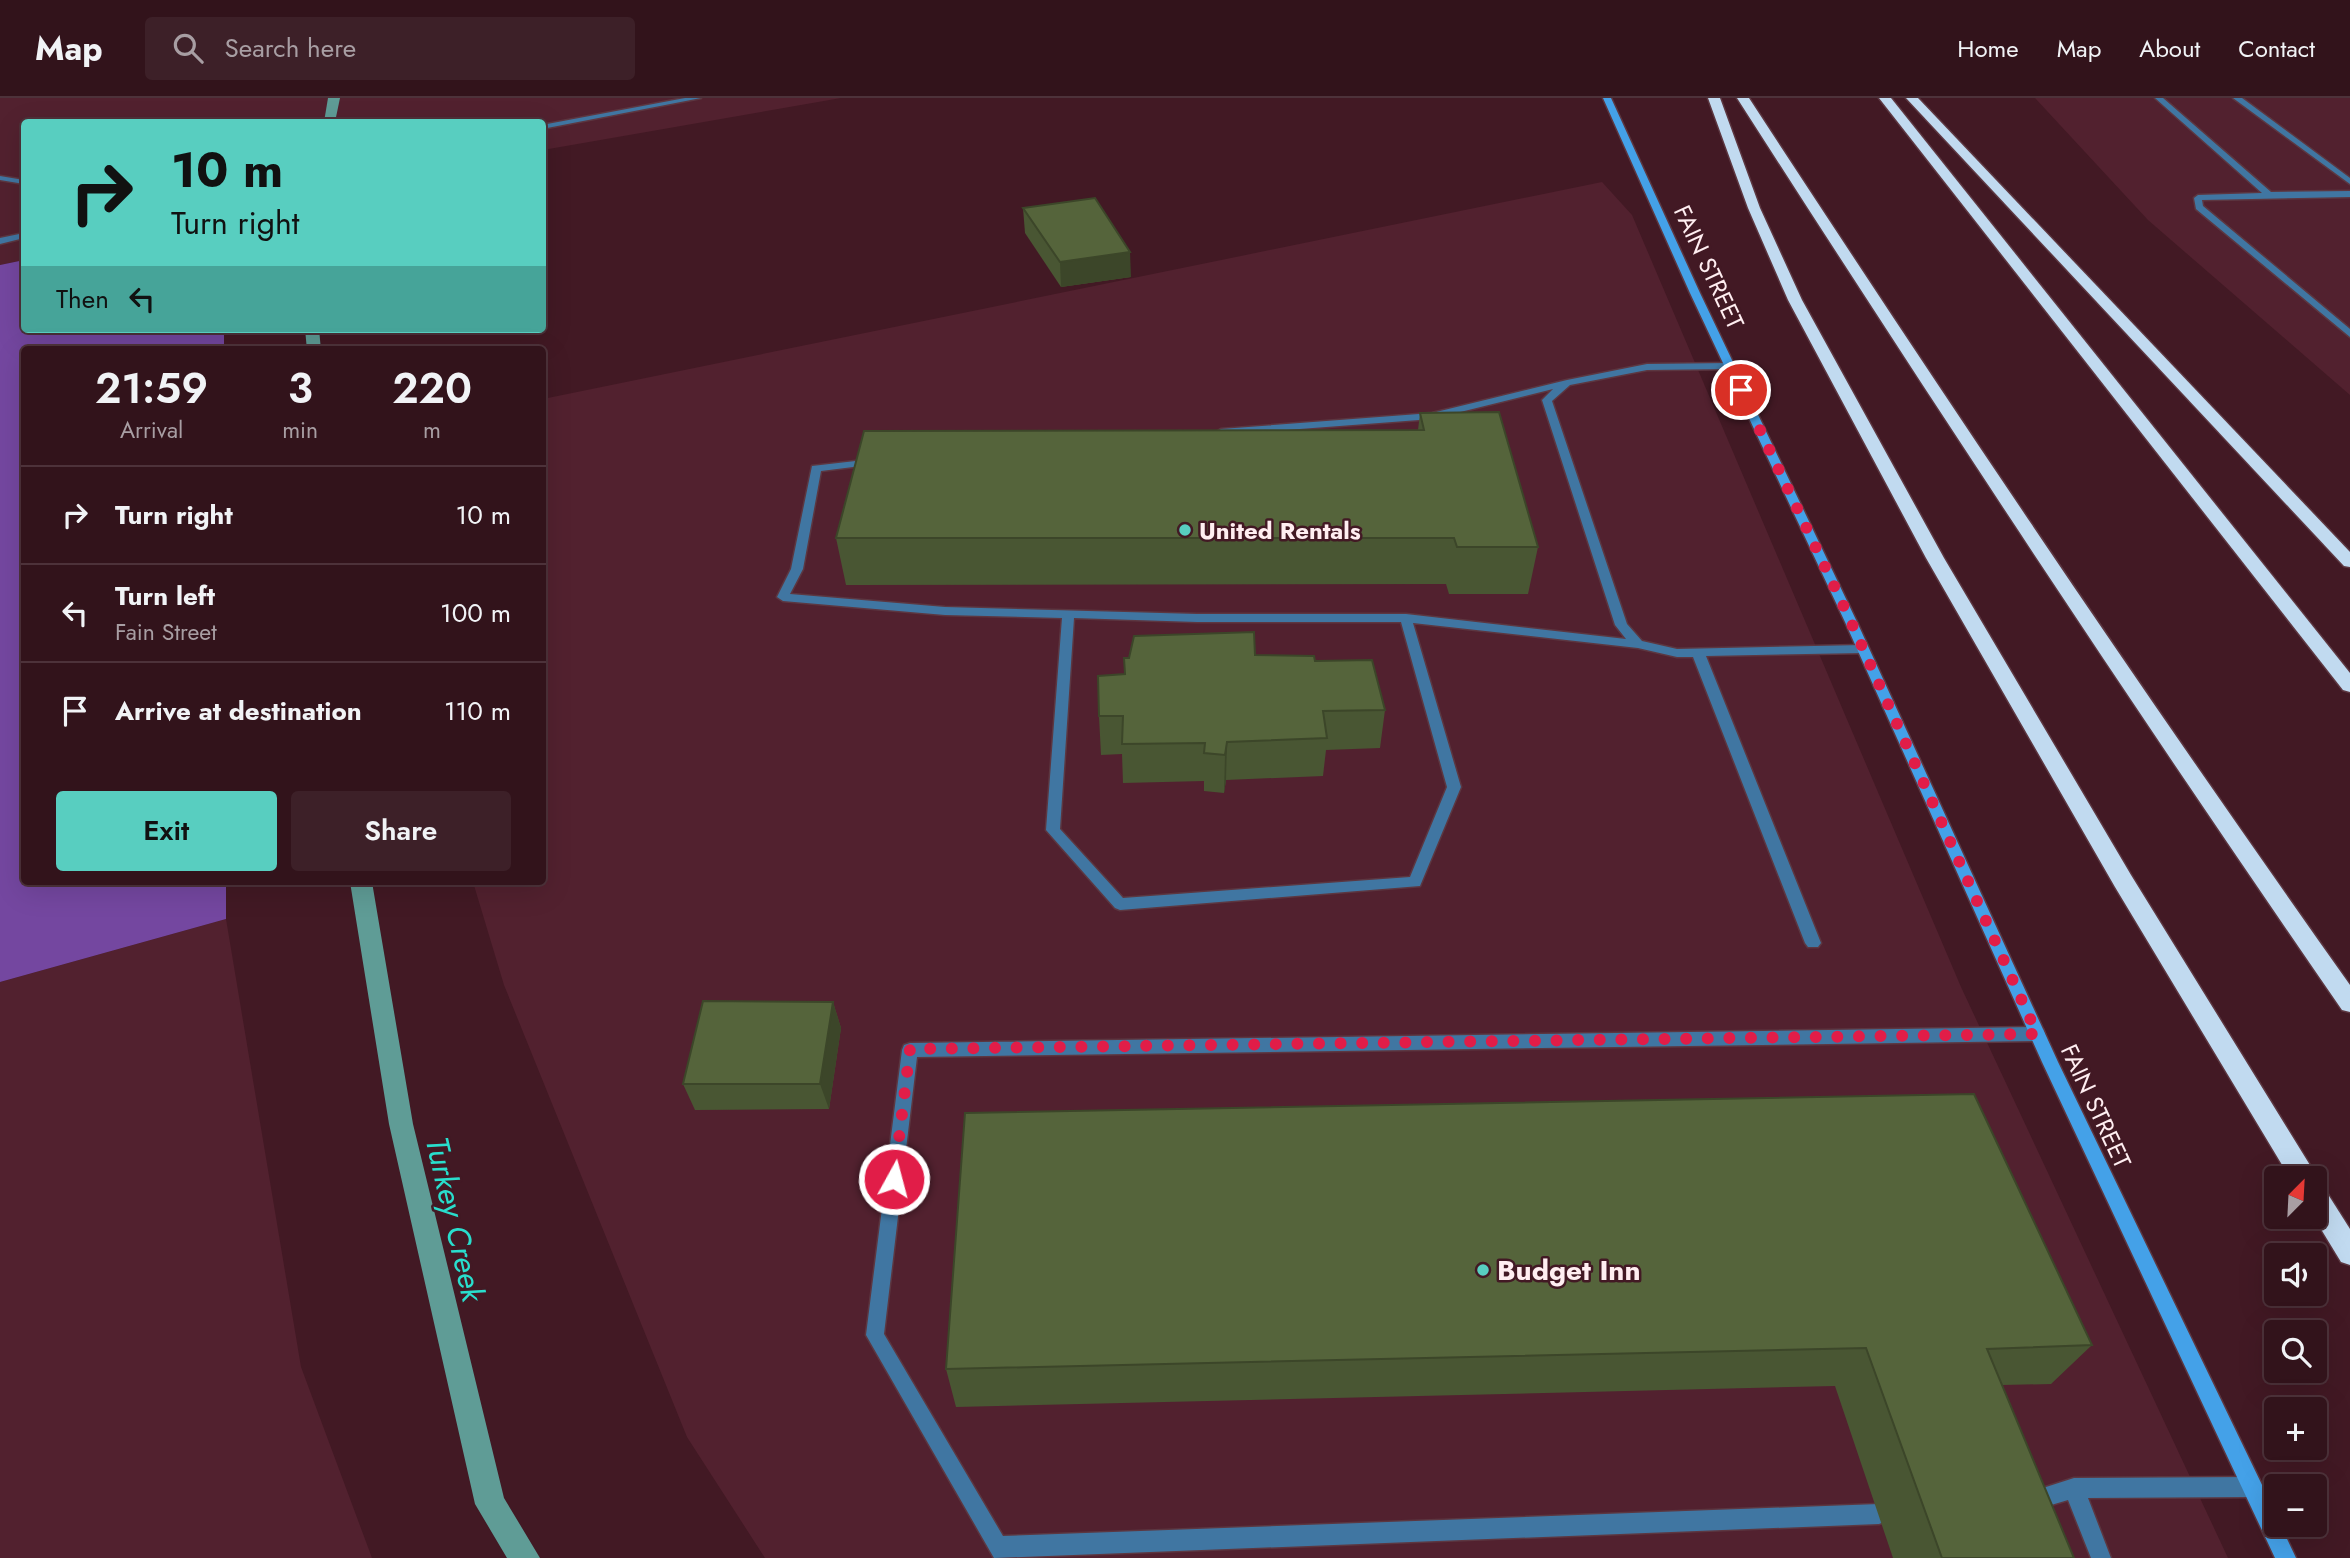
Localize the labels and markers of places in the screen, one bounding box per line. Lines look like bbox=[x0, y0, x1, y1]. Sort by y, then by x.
pin bbox=[1711, 360, 1771, 420]
place label: United Rentals bbox=[1199, 513, 1361, 548]
marker: United Rentals bbox=[1177, 522, 1193, 538]
place label: Budget Inn bbox=[1497, 1250, 1641, 1291]
marker: Budget Inn bbox=[1475, 1262, 1491, 1278]

